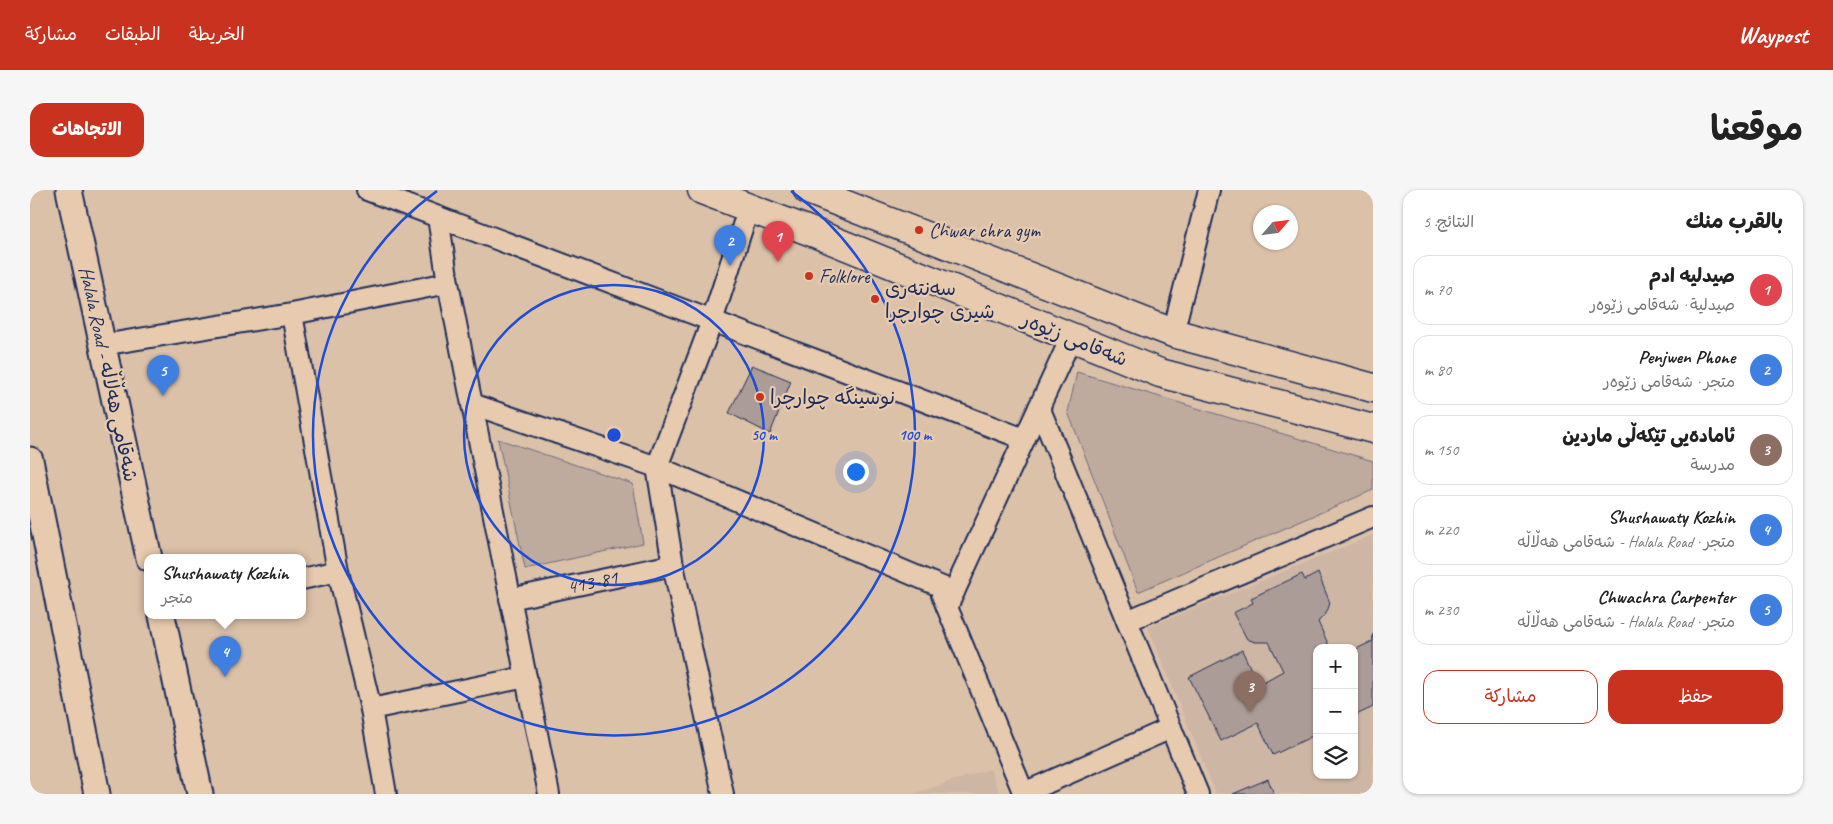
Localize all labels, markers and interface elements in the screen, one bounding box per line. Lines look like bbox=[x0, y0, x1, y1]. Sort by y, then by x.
text: Waypost bbox=[1738, 20, 1808, 50]
text: مشاركة bbox=[25, 23, 77, 45]
text: الطبقات bbox=[105, 23, 161, 45]
text: الخريطة bbox=[189, 23, 245, 45]
button: الاتجاهات bbox=[30, 103, 144, 157]
text: موقعنا bbox=[1710, 106, 1803, 151]
north arrow bbox=[1253, 205, 1298, 250]
text: بالقرب منك bbox=[1686, 208, 1783, 234]
text: النتائج: 5 bbox=[1423, 212, 1474, 232]
place label: Chwar chra gym bbox=[929, 218, 1041, 243]
pin: 1 bbox=[762, 221, 794, 262]
marker: Chwar chra gym bbox=[913, 224, 925, 236]
pin: 2 bbox=[714, 225, 746, 266]
street label: Halala Road - شەقامی هەڵاڵە bbox=[73, 264, 146, 484]
place label: Folklore bbox=[819, 264, 871, 289]
text: صیدلیە ادم bbox=[1649, 264, 1735, 288]
marker: Folklore bbox=[803, 270, 815, 282]
place label: سەنتەری شیری چوارچرا bbox=[885, 276, 995, 324]
text: 70 m bbox=[1424, 280, 1451, 300]
text: 1 bbox=[1762, 280, 1770, 300]
marker: سەنتەری شیری چوارچرا bbox=[869, 293, 881, 305]
text: صيدلية · شەقامی زێوەر bbox=[1590, 295, 1735, 315]
street label: شەقامی زێوەر bbox=[1016, 306, 1131, 372]
text: Penjwen Phone bbox=[1638, 345, 1735, 369]
pin: 5 bbox=[147, 355, 179, 396]
text: 80 m bbox=[1424, 360, 1451, 380]
text: 2 bbox=[1762, 360, 1770, 380]
text: متجر · شەقامی زێوەر bbox=[1604, 372, 1735, 392]
place label: نوسینگە چوارچرا bbox=[770, 385, 895, 410]
marker: نوسینگە چوارچرا bbox=[754, 391, 766, 403]
text: ئامادەیی تێکەڵی ماردین bbox=[1562, 424, 1735, 448]
centre of rings bbox=[605, 426, 623, 444]
text: 50 m bbox=[751, 426, 778, 445]
text: 100 m bbox=[899, 426, 933, 445]
text: 150 m bbox=[1424, 440, 1458, 460]
text: 3 bbox=[1762, 440, 1770, 460]
text: مدرسة bbox=[1690, 455, 1735, 475]
your location bbox=[843, 459, 869, 485]
text: Shushawaty Kozhin bbox=[1608, 505, 1735, 529]
text: 220 m bbox=[1424, 520, 1458, 540]
text: 4 bbox=[1762, 520, 1770, 540]
text: متجر · Halala Road - شەقامی هەڵاڵە bbox=[1517, 532, 1735, 552]
popup bbox=[144, 554, 306, 619]
text: Shushawaty Kozhin bbox=[162, 561, 289, 585]
street label: 413-81 bbox=[565, 565, 621, 600]
text: Chwachra Carpenter bbox=[1598, 585, 1735, 609]
text: متجر bbox=[162, 588, 193, 608]
text: 230 m bbox=[1424, 600, 1458, 620]
text: 5 bbox=[1763, 600, 1769, 620]
text: متجر · Halala Road - شەقامی هەڵاڵە bbox=[1517, 612, 1735, 632]
pin: 4 bbox=[209, 636, 241, 677]
map controls bbox=[1313, 644, 1358, 779]
button: + bbox=[1313, 644, 1358, 689]
button: مشاركة bbox=[1423, 670, 1598, 724]
button: حفظ bbox=[1608, 670, 1783, 724]
pin: 3 bbox=[1234, 671, 1266, 712]
button: − bbox=[1313, 689, 1358, 734]
button: layers bbox=[1313, 734, 1358, 779]

